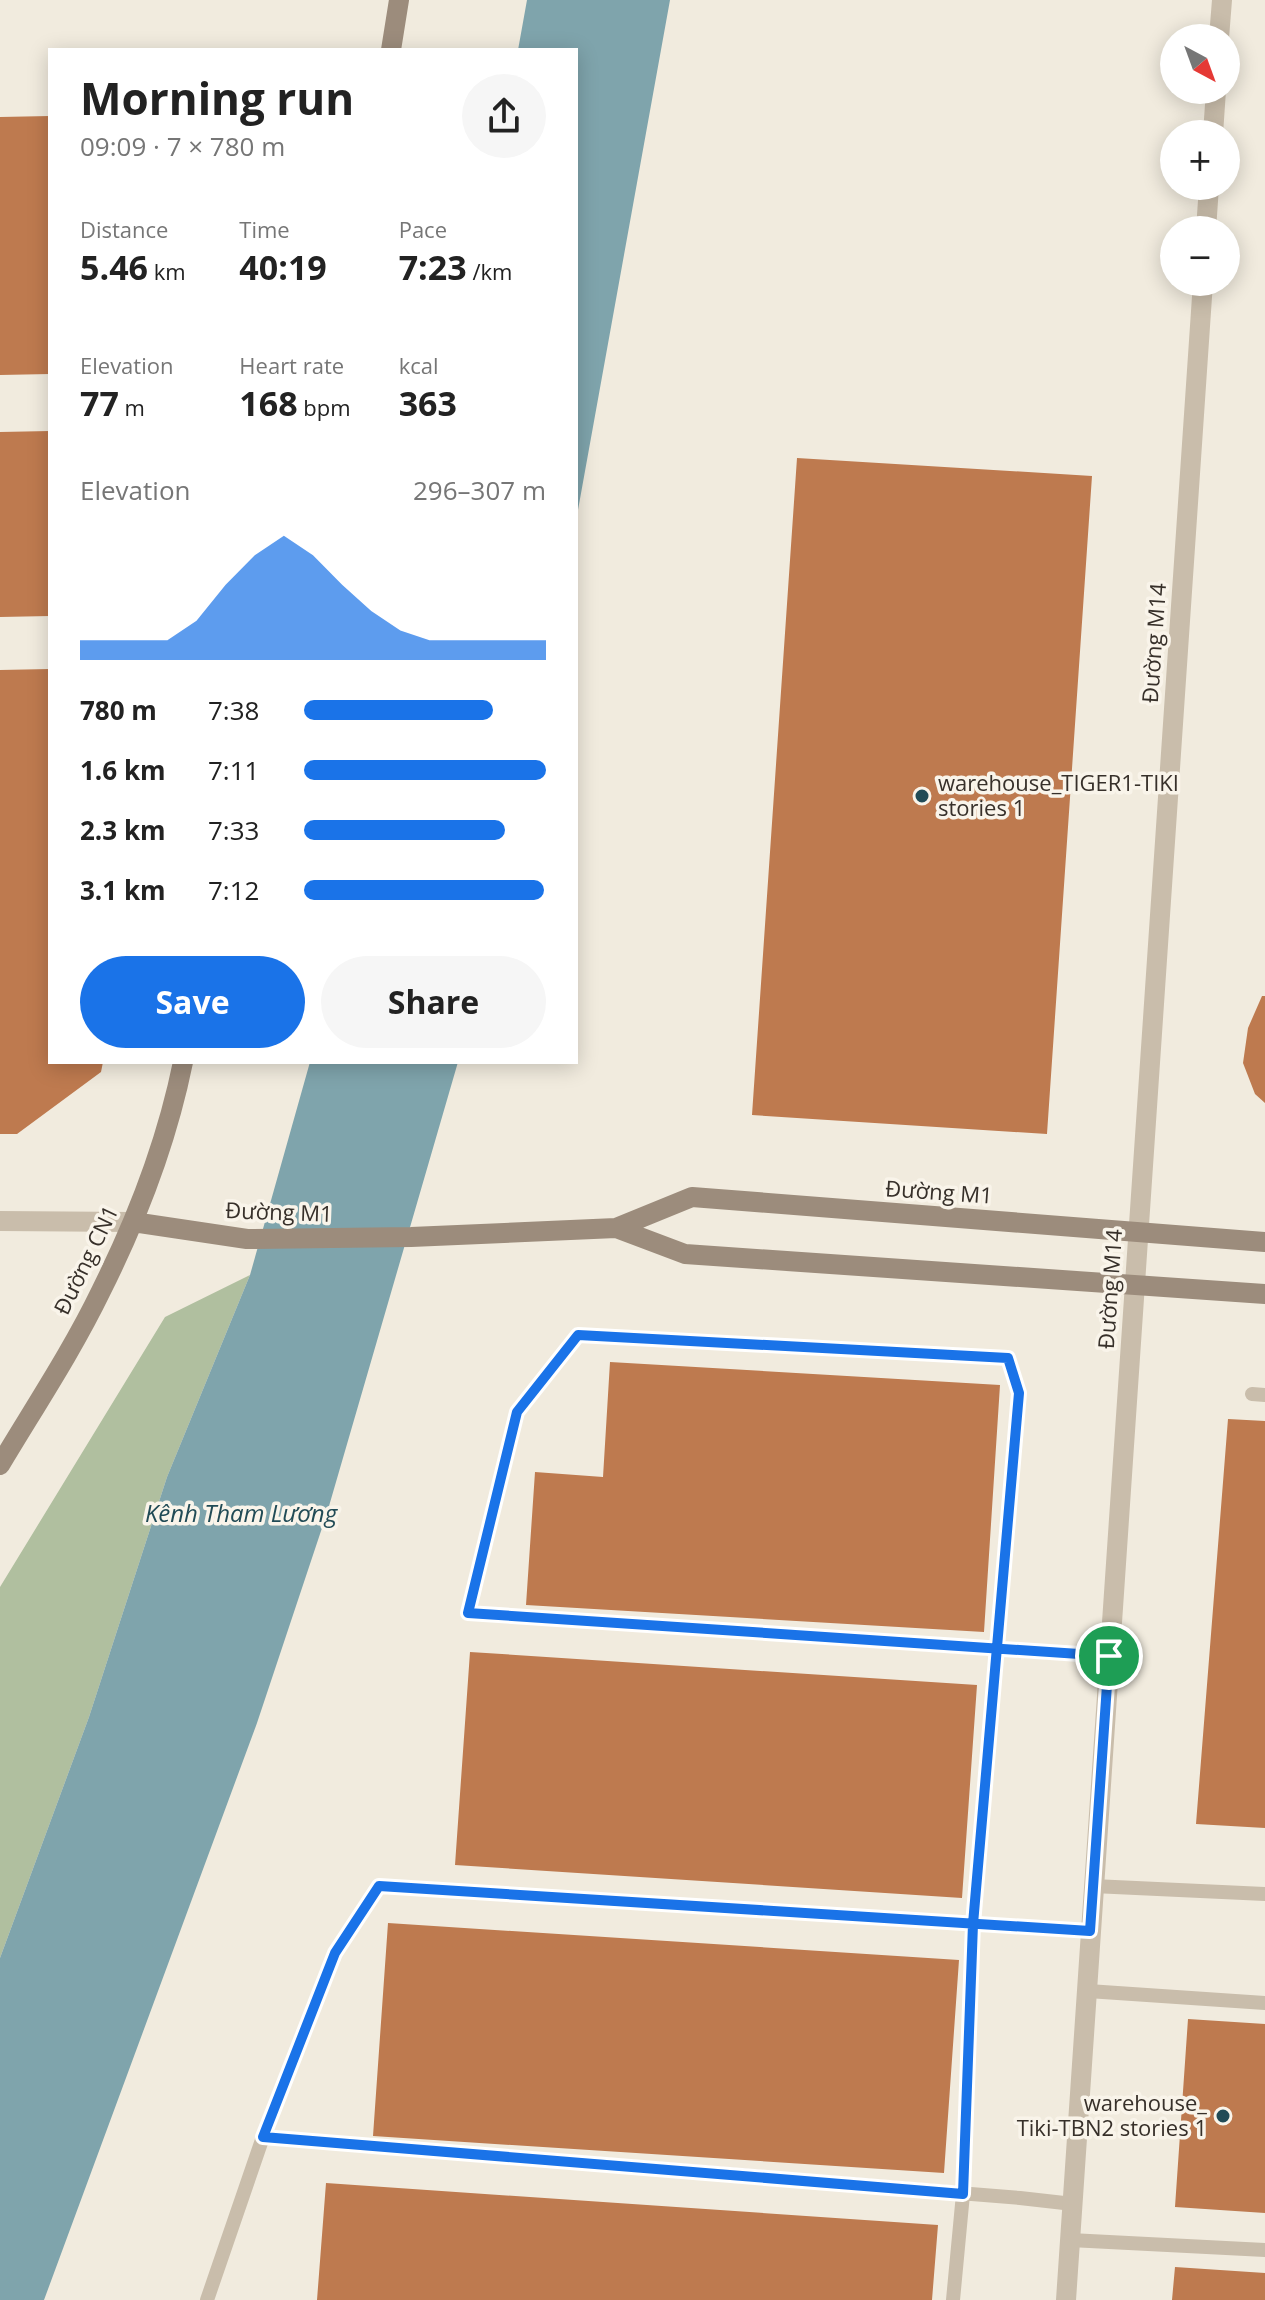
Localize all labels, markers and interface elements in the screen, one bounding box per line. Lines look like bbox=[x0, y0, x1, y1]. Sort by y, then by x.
north arrow bbox=[1160, 24, 1240, 104]
map controls bbox=[1160, 24, 1240, 296]
text: Morning run bbox=[80, 68, 354, 128]
button: share bbox=[462, 74, 546, 158]
button: + bbox=[1160, 120, 1240, 200]
text: 09:09 · 7 × 780 m bbox=[80, 128, 285, 164]
text: Distance bbox=[80, 214, 168, 244]
text: Time bbox=[239, 214, 290, 244]
text: Pace bbox=[399, 214, 447, 244]
button: − bbox=[1160, 216, 1240, 296]
text: 5.46 bbox=[80, 244, 148, 290]
text: 40:19 bbox=[239, 244, 327, 290]
text: 7:23 bbox=[399, 244, 467, 290]
text: km bbox=[148, 256, 186, 286]
text: /km bbox=[467, 256, 512, 286]
text: Elevation bbox=[80, 350, 173, 380]
text: Heart rate bbox=[239, 350, 344, 380]
text: kcal bbox=[399, 350, 439, 380]
text: 77 bbox=[80, 380, 119, 426]
text: 168 bbox=[239, 380, 298, 426]
text: 363 bbox=[399, 380, 457, 426]
text: m bbox=[119, 392, 145, 422]
text: bpm bbox=[298, 392, 351, 422]
text: Elevation bbox=[80, 472, 190, 508]
text: 296–307 m bbox=[413, 472, 546, 508]
street label: Đường M14 bbox=[1134, 582, 1172, 704]
text: 780 m bbox=[80, 692, 157, 728]
text: 7:38 bbox=[208, 692, 259, 728]
text: 1.6 km bbox=[80, 752, 166, 788]
text: 7:11 bbox=[208, 752, 259, 788]
place label: warehouse_TIGER1-TIKI stories 1 bbox=[938, 767, 1179, 822]
marker: warehouse_TIGER1-TIKI stories 1 bbox=[913, 787, 931, 805]
text: 2.3 km bbox=[80, 812, 166, 848]
text: 7:33 bbox=[208, 812, 259, 848]
text: 3.1 km bbox=[80, 872, 166, 908]
text: 7:12 bbox=[208, 872, 259, 908]
button: Save bbox=[80, 956, 305, 1048]
button: Share bbox=[321, 956, 546, 1048]
street label: Đường M1 bbox=[884, 1172, 994, 1210]
street label: Đường M1 bbox=[225, 1194, 333, 1228]
street label: Đường CN1 bbox=[46, 1200, 124, 1319]
street label: Đường M14 bbox=[1090, 1228, 1128, 1350]
water label: Kênh Tham Lương bbox=[145, 1496, 339, 1529]
pin bbox=[1075, 1622, 1143, 1690]
icon: arrive bbox=[1087, 1634, 1131, 1678]
place label: warehouse_ Tiki-TBN2 stories 1 bbox=[1017, 2087, 1207, 2142]
marker: warehouse_ Tiki-TBN2 stories 1 bbox=[1214, 2107, 1232, 2125]

